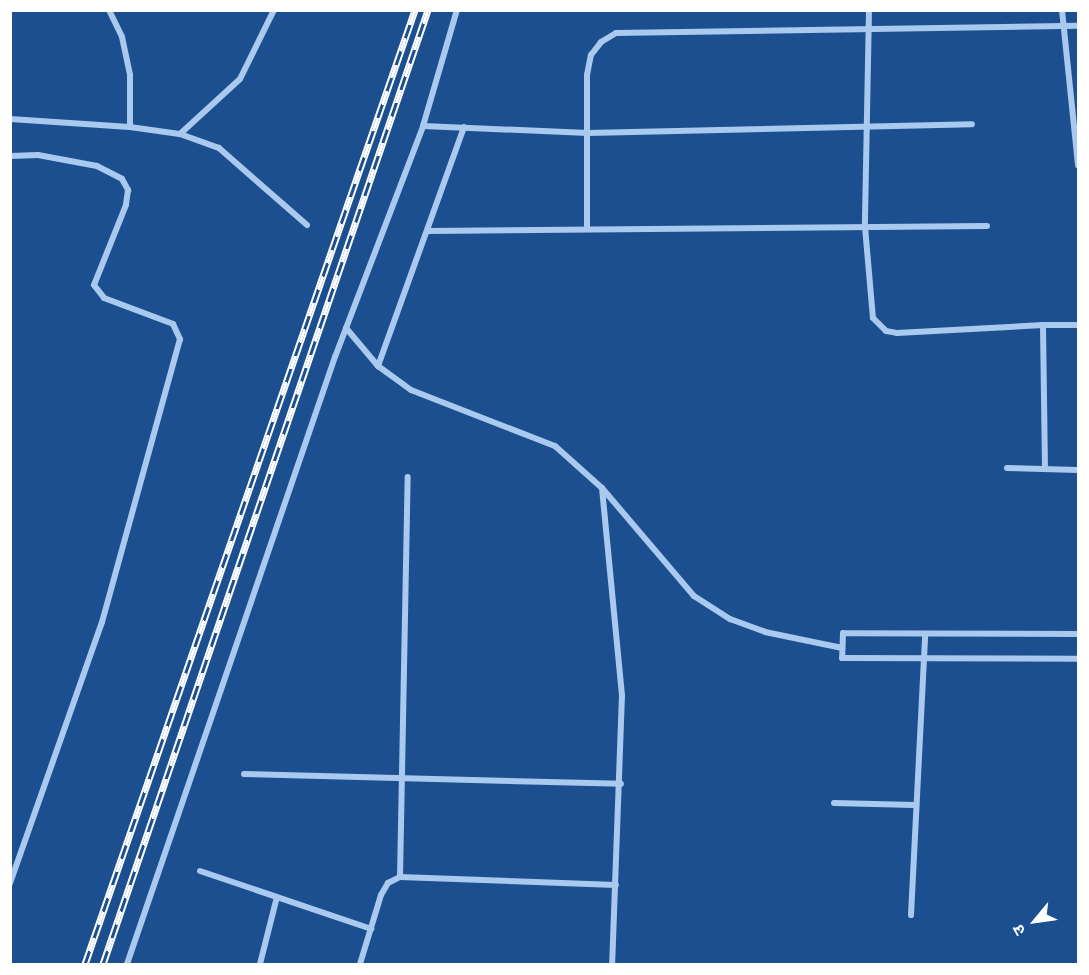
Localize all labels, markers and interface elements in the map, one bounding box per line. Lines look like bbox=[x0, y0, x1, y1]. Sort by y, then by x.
north arrow bbox=[1005, 891, 1065, 951]
text: उ bbox=[1008, 921, 1029, 939]

